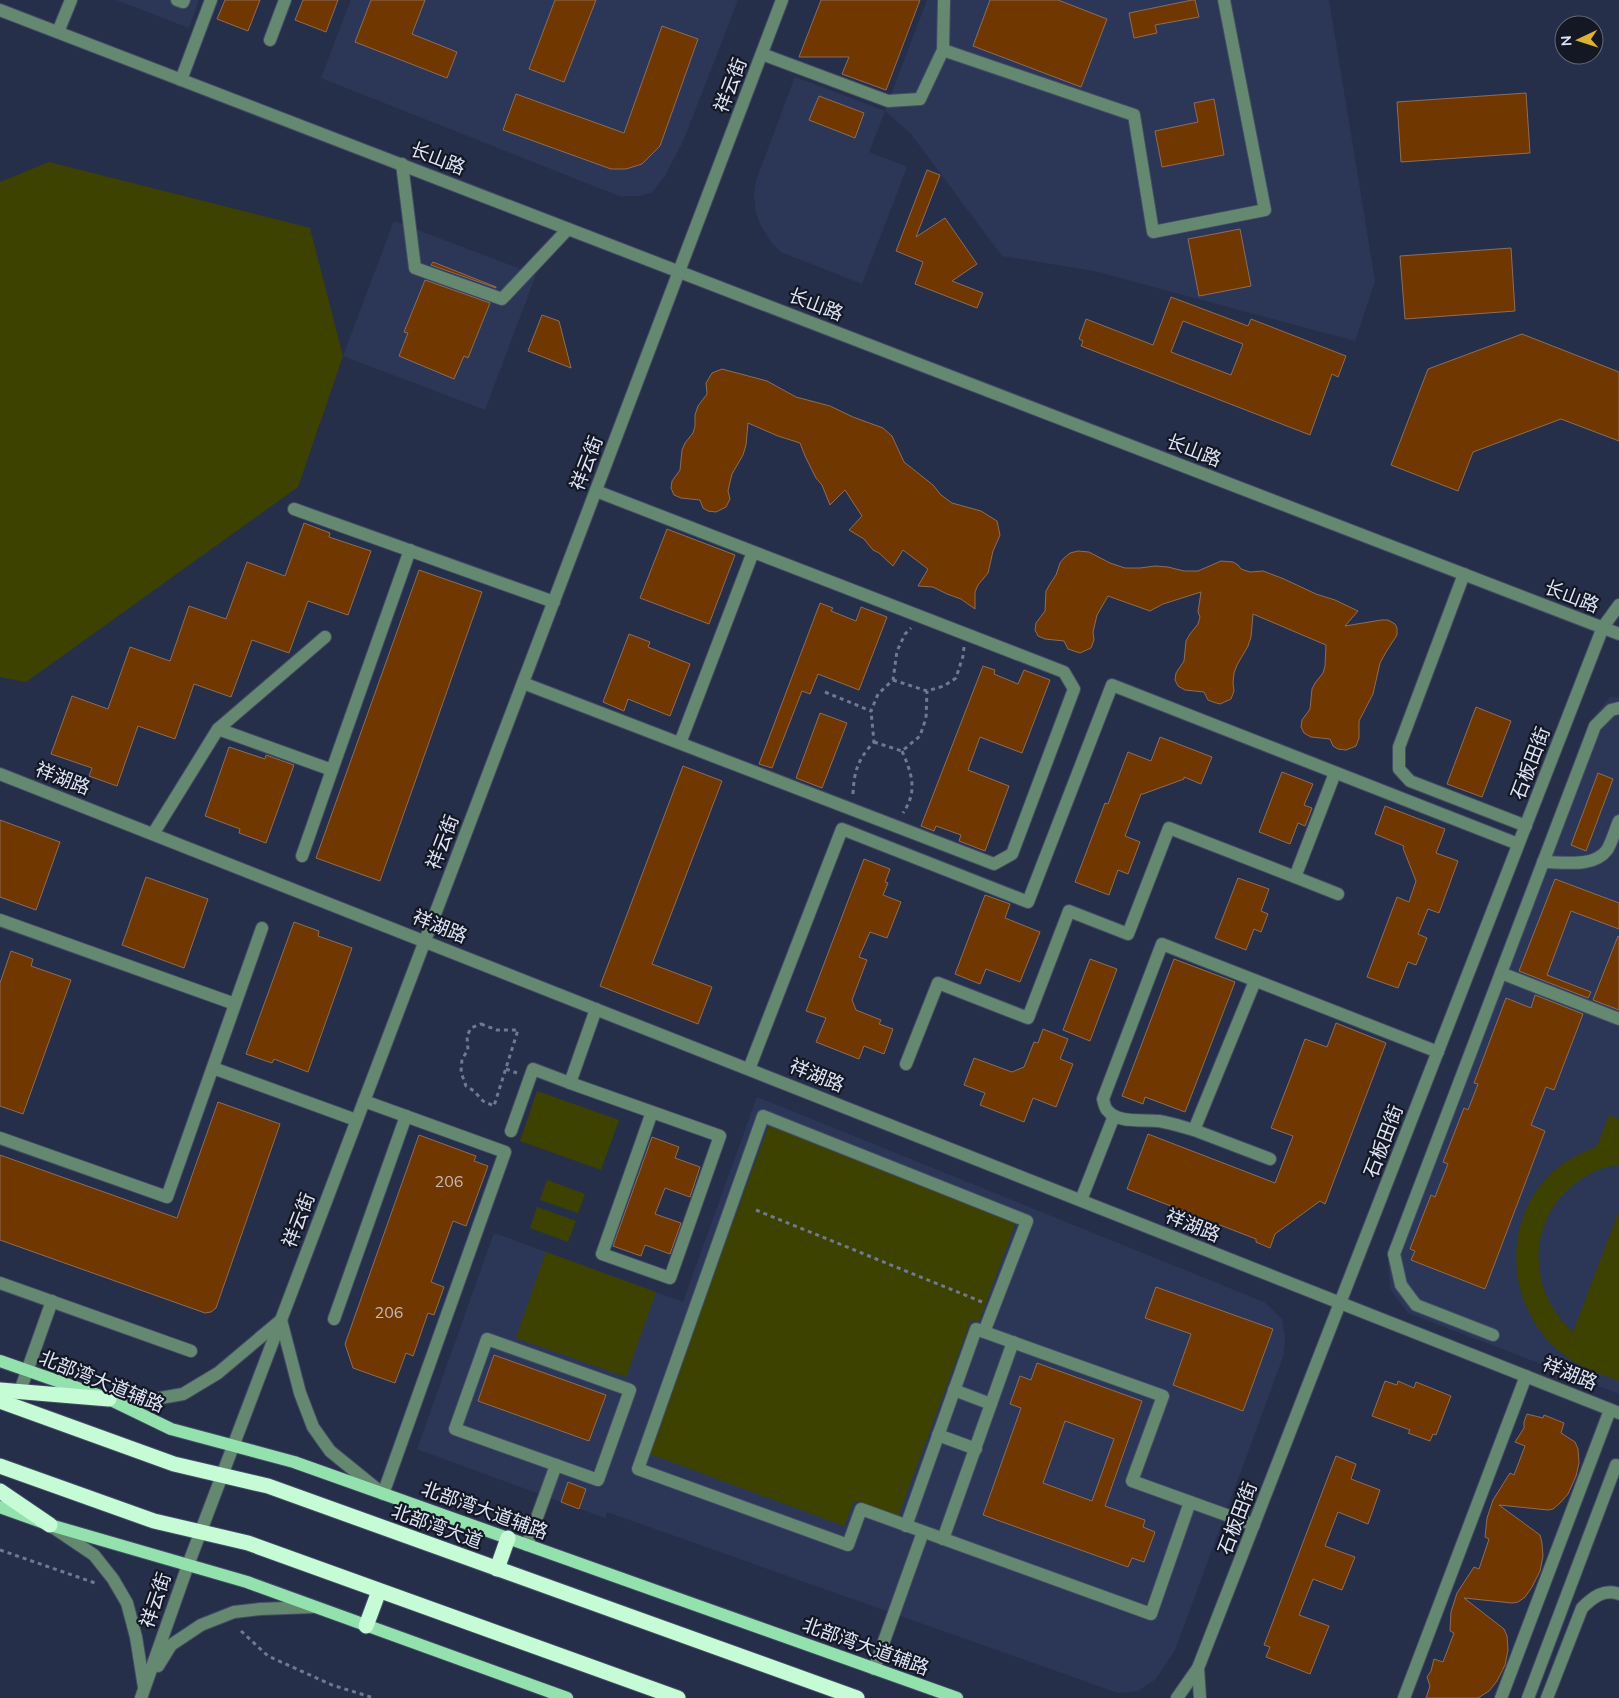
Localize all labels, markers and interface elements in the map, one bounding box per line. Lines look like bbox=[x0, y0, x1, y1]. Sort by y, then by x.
north arrow bbox=[1554, 15, 1604, 65]
text: N bbox=[1557, 35, 1575, 47]
street label: 祥云街 bbox=[709, 54, 751, 116]
street label: 长山路 bbox=[407, 137, 469, 179]
street label: 长山路 bbox=[785, 283, 847, 325]
street label: 长山路 bbox=[1163, 429, 1225, 471]
street label: 祥云街 bbox=[565, 432, 607, 494]
street label: 长山路 bbox=[1541, 575, 1603, 617]
street label: 石板田街 bbox=[1505, 723, 1555, 803]
street label: 祥湖路 bbox=[32, 757, 94, 799]
street label: 祥云街 bbox=[421, 811, 463, 873]
street label: 祥湖路 bbox=[409, 904, 471, 948]
street label: 祥湖路 bbox=[786, 1053, 848, 1097]
street label: 石板田街 bbox=[1358, 1101, 1408, 1181]
house number: 206 bbox=[435, 1171, 463, 1191]
street label: 祥云街 bbox=[277, 1189, 319, 1251]
street label: 祥湖路 bbox=[1162, 1203, 1224, 1247]
house number: 206 bbox=[375, 1302, 403, 1322]
street label: 北部湾大道辅路 bbox=[36, 1345, 168, 1417]
street label: 祥湖路 bbox=[1539, 1351, 1601, 1395]
street label: 北部湾大道辅路 bbox=[419, 1477, 551, 1543]
street label: 石板田街 bbox=[1212, 1478, 1262, 1558]
street label: 北部湾大道 bbox=[388, 1499, 486, 1553]
street label: 祥云街 bbox=[134, 1569, 176, 1631]
street label: 北部湾大道辅路 bbox=[799, 1612, 933, 1680]

